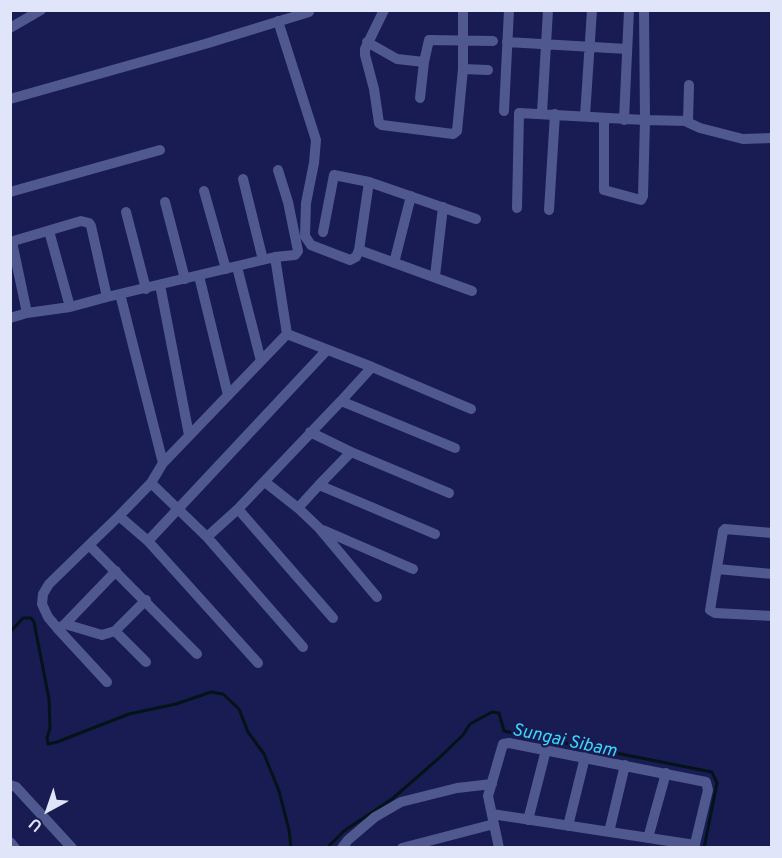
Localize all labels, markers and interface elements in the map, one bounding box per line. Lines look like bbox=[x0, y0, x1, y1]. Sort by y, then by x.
water label: Sungai Sibam bbox=[510, 720, 618, 764]
north arrow bbox=[18, 780, 78, 840]
text: U bbox=[26, 812, 47, 835]

